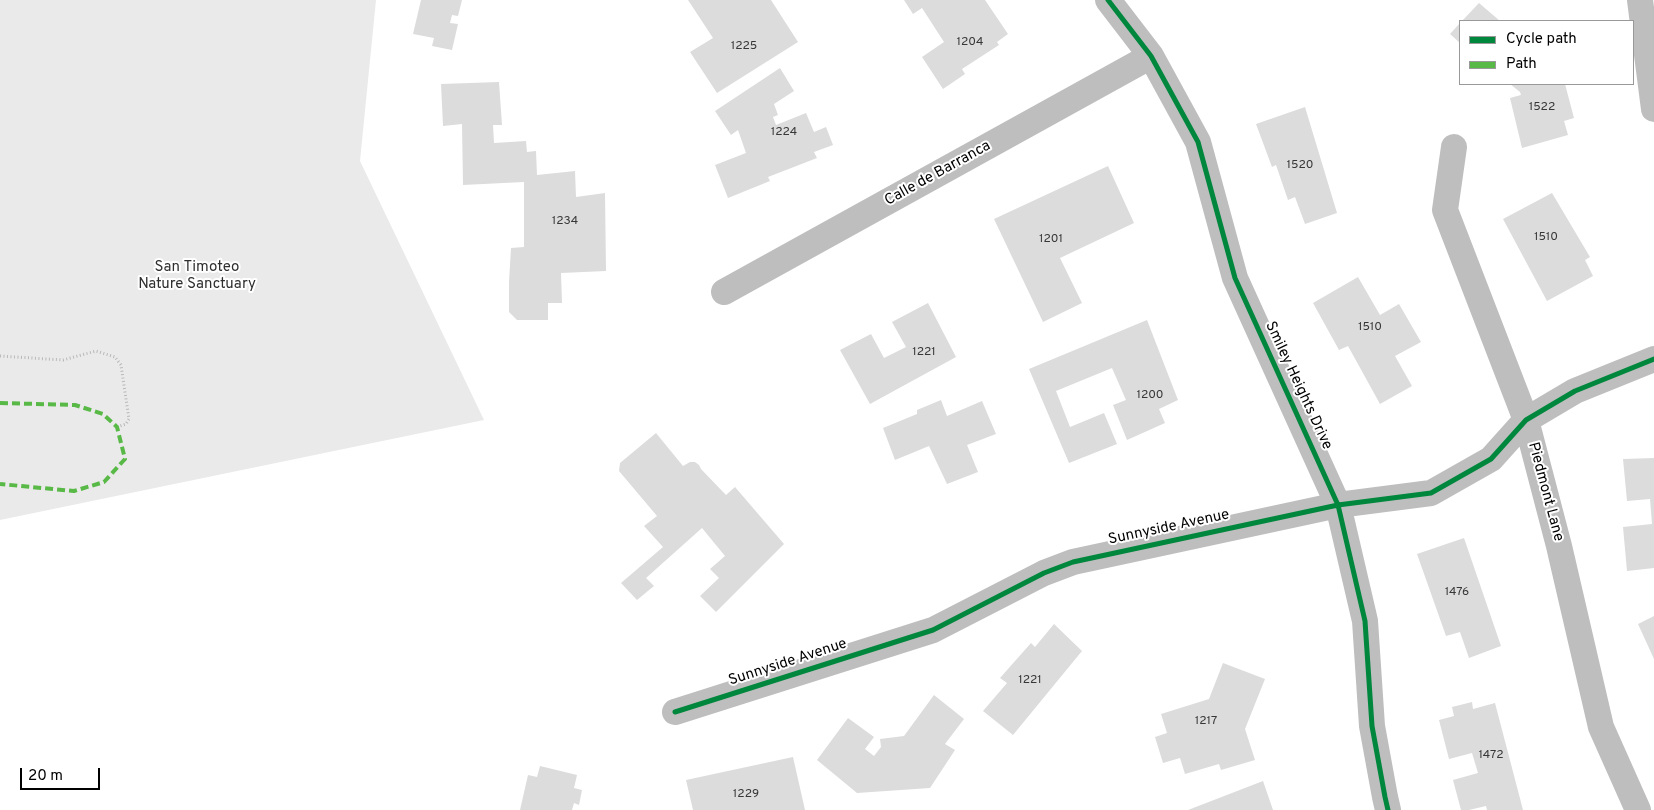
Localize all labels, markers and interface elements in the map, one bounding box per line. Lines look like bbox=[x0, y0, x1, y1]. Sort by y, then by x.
legend bbox=[1459, 20, 1634, 85]
text: Cycle path bbox=[1506, 30, 1577, 49]
house number: 1204 bbox=[957, 36, 983, 50]
house number: 1225 bbox=[731, 40, 757, 54]
text: Path bbox=[1506, 55, 1537, 74]
house number: 1522 bbox=[1529, 101, 1555, 115]
house number: 1224 bbox=[771, 126, 797, 140]
street label: Calle de Barranca bbox=[882, 137, 994, 211]
house number: 1520 bbox=[1287, 159, 1313, 173]
house number: 1234 bbox=[552, 215, 578, 229]
house number: 1510 bbox=[1534, 231, 1558, 245]
house number: 1201 bbox=[1039, 233, 1063, 247]
park label: San Timoteo Nature Sanctuary bbox=[138, 259, 256, 294]
street label: Smiley Heights Drive bbox=[1260, 319, 1336, 453]
house number: 1510 bbox=[1358, 321, 1382, 335]
house number: 1221 bbox=[912, 346, 936, 360]
house number: 1200 bbox=[1136, 389, 1164, 403]
street label: Piedmont Lane bbox=[1523, 440, 1567, 544]
street label: Sunnyside Avenue bbox=[1107, 506, 1231, 550]
house number: 1476 bbox=[1445, 586, 1469, 600]
street label: Sunnyside Avenue bbox=[727, 635, 849, 691]
house number: 1221 bbox=[1018, 674, 1042, 688]
house number: 1217 bbox=[1195, 715, 1217, 729]
house number: 1472 bbox=[1479, 749, 1503, 763]
scale bar bbox=[22, 758, 102, 790]
text: 20 m bbox=[28, 767, 63, 786]
house number: 1229 bbox=[733, 788, 759, 802]

